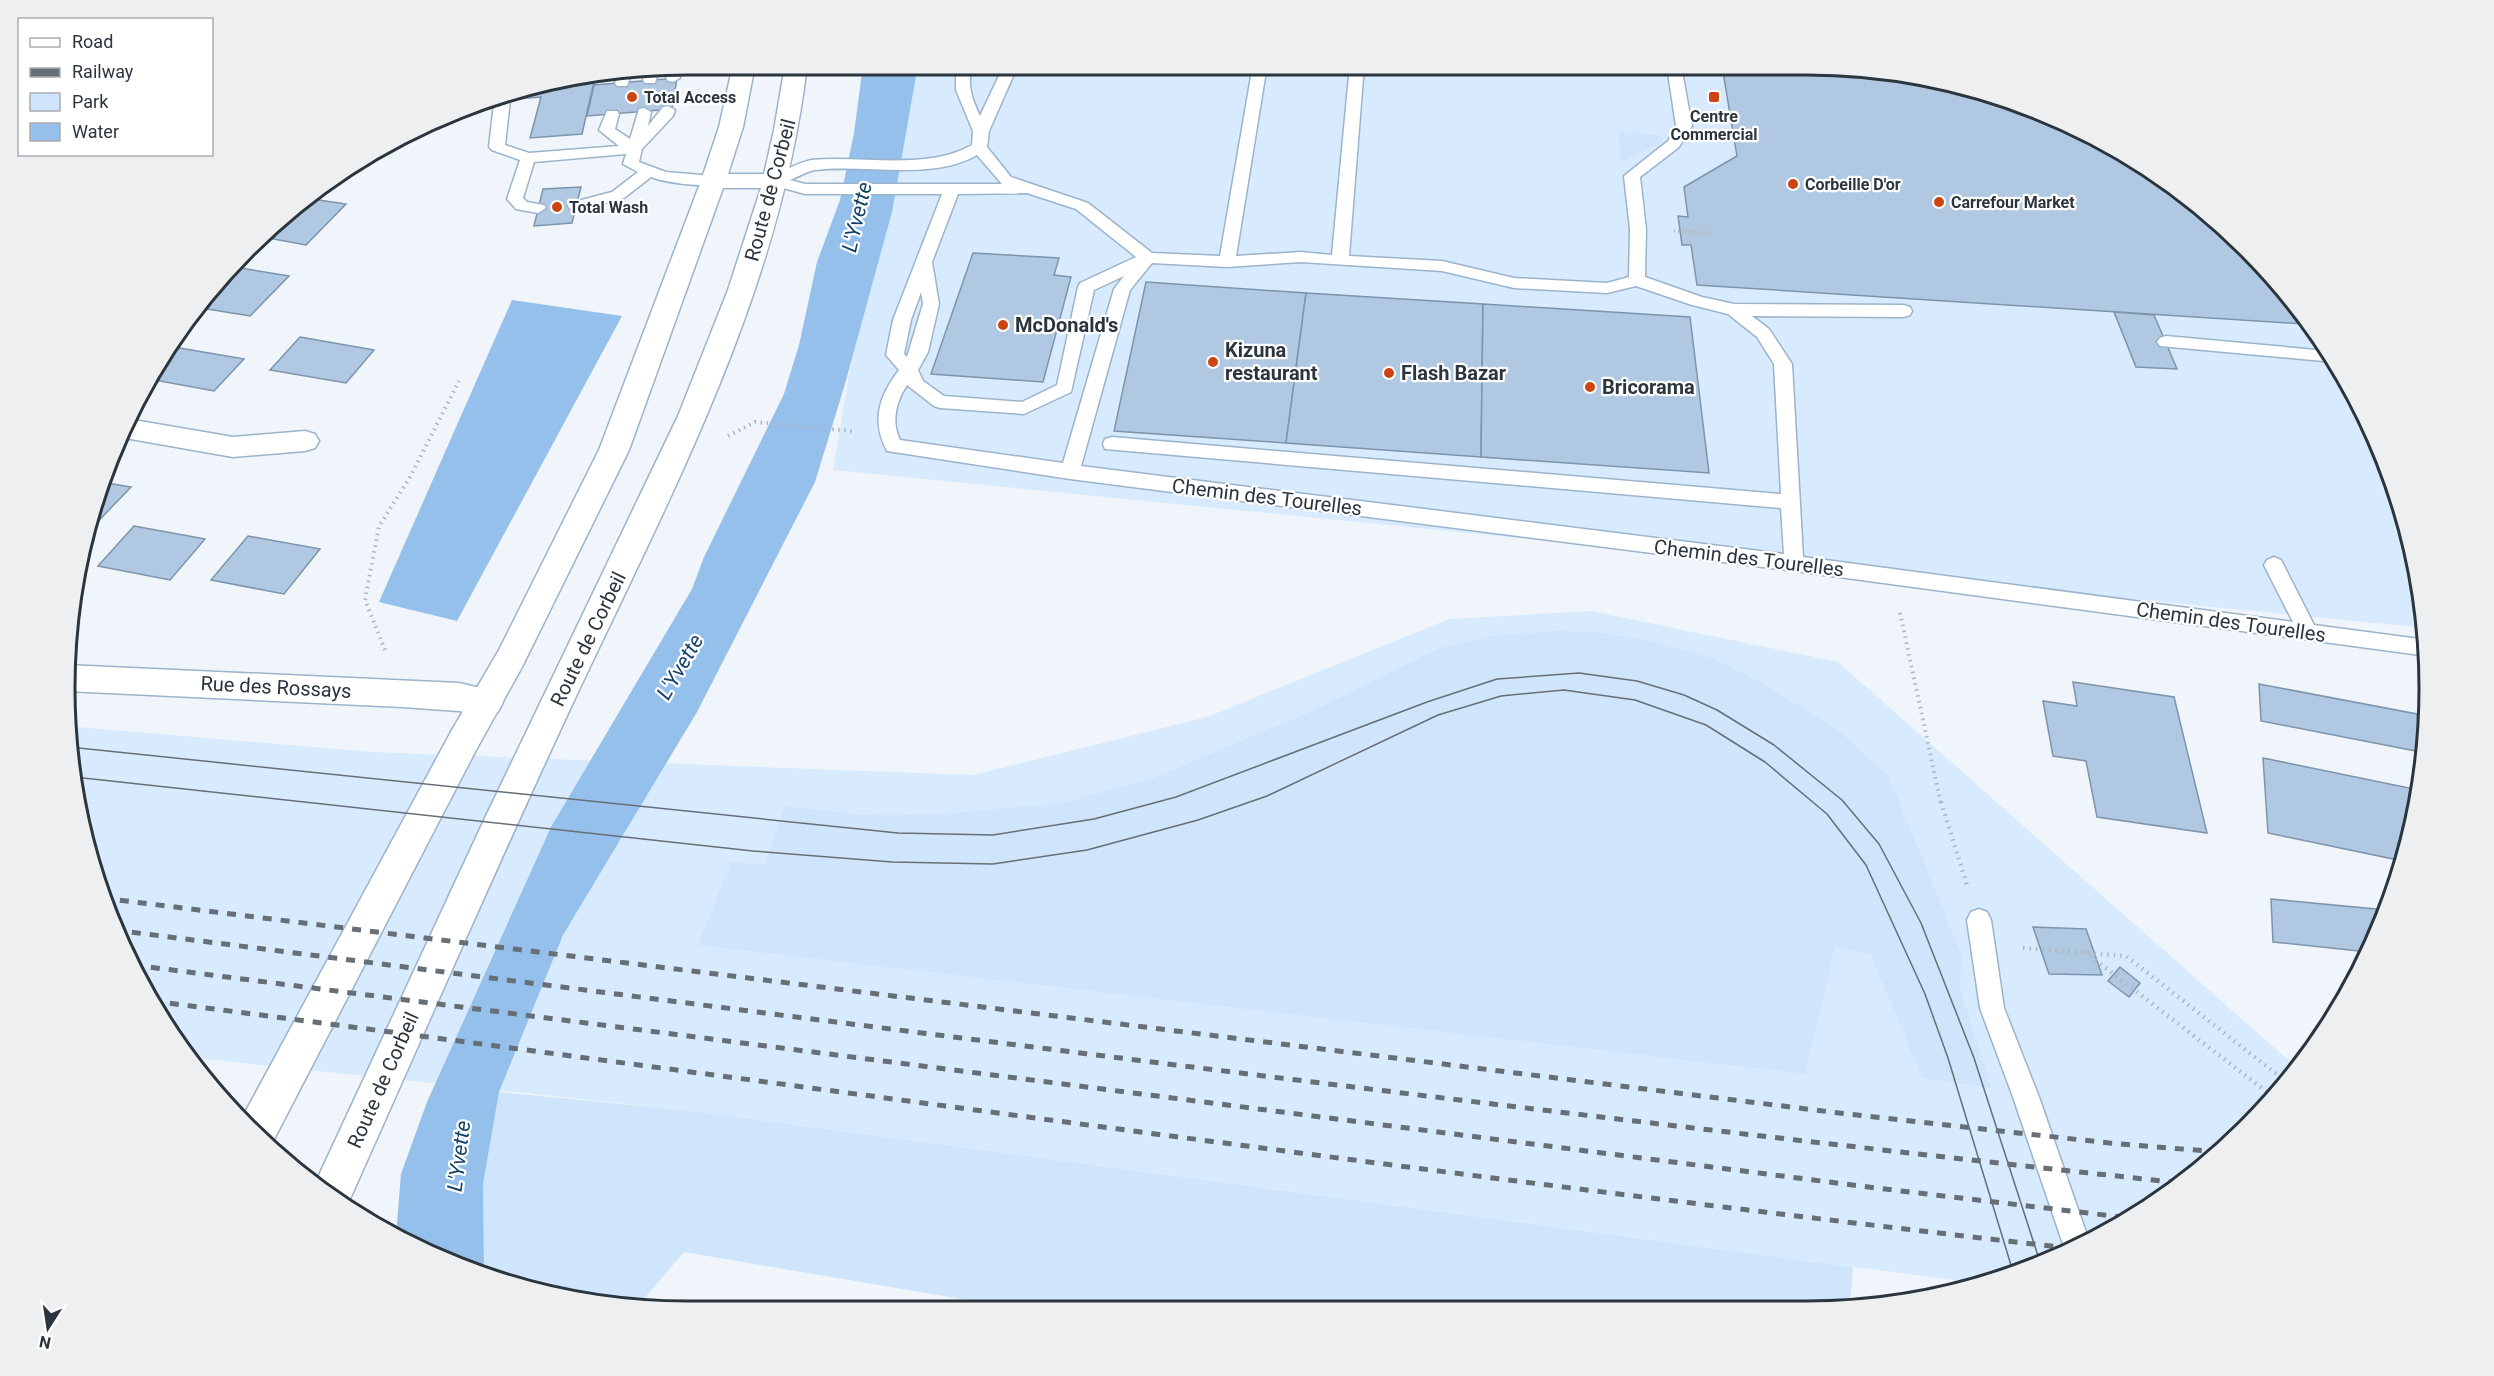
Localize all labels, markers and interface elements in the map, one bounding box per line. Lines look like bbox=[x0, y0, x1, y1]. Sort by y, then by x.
legend bbox=[18, 18, 213, 156]
text: Road bbox=[72, 31, 113, 52]
text: Railway bbox=[72, 61, 134, 82]
place label: Total Access bbox=[644, 88, 736, 107]
marker: Total Access bbox=[625, 90, 639, 104]
marker: Centre Commercial bbox=[1707, 90, 1721, 104]
text: Park bbox=[72, 91, 109, 112]
place label: Centre Commercial bbox=[1671, 107, 1757, 144]
street label: Route de Corbeil bbox=[739, 116, 801, 264]
text: Water bbox=[72, 121, 119, 142]
place label: Corbeille D'or bbox=[1805, 175, 1901, 194]
marker: Corbeille D'or bbox=[1786, 177, 1800, 191]
water label: L'Yvette bbox=[837, 179, 877, 254]
place label: Carrefour Market bbox=[1951, 193, 2075, 212]
marker: Carrefour Market bbox=[1932, 195, 1946, 209]
place label: Total Wash bbox=[569, 198, 648, 217]
marker: Total Wash bbox=[550, 200, 564, 214]
place label: McDonald's bbox=[1015, 313, 1118, 337]
marker: McDonald's bbox=[996, 318, 1010, 332]
place label: Kizuna restaurant bbox=[1225, 338, 1318, 385]
marker: Kizuna restaurant bbox=[1206, 355, 1220, 369]
place label: Flash Bazar bbox=[1401, 361, 1507, 385]
marker: Flash Bazar bbox=[1382, 366, 1396, 380]
place label: Bricorama bbox=[1602, 375, 1695, 399]
marker: Bricorama bbox=[1583, 380, 1597, 394]
street label: Chemin des Tourelles bbox=[1171, 473, 1363, 521]
street label: Chemin des Tourelles bbox=[1653, 534, 1845, 582]
street label: Route de Corbeil bbox=[545, 568, 631, 710]
street label: Chemin des Tourelles bbox=[2135, 597, 2327, 647]
water label: L'Yvette bbox=[652, 630, 708, 704]
street label: Rue des Rossays bbox=[200, 671, 352, 703]
street label: Route de Corbeil bbox=[342, 1008, 424, 1152]
water label: L'Yvette bbox=[443, 1119, 475, 1193]
north arrow bbox=[18, 1298, 78, 1358]
text: N bbox=[37, 1332, 52, 1353]

